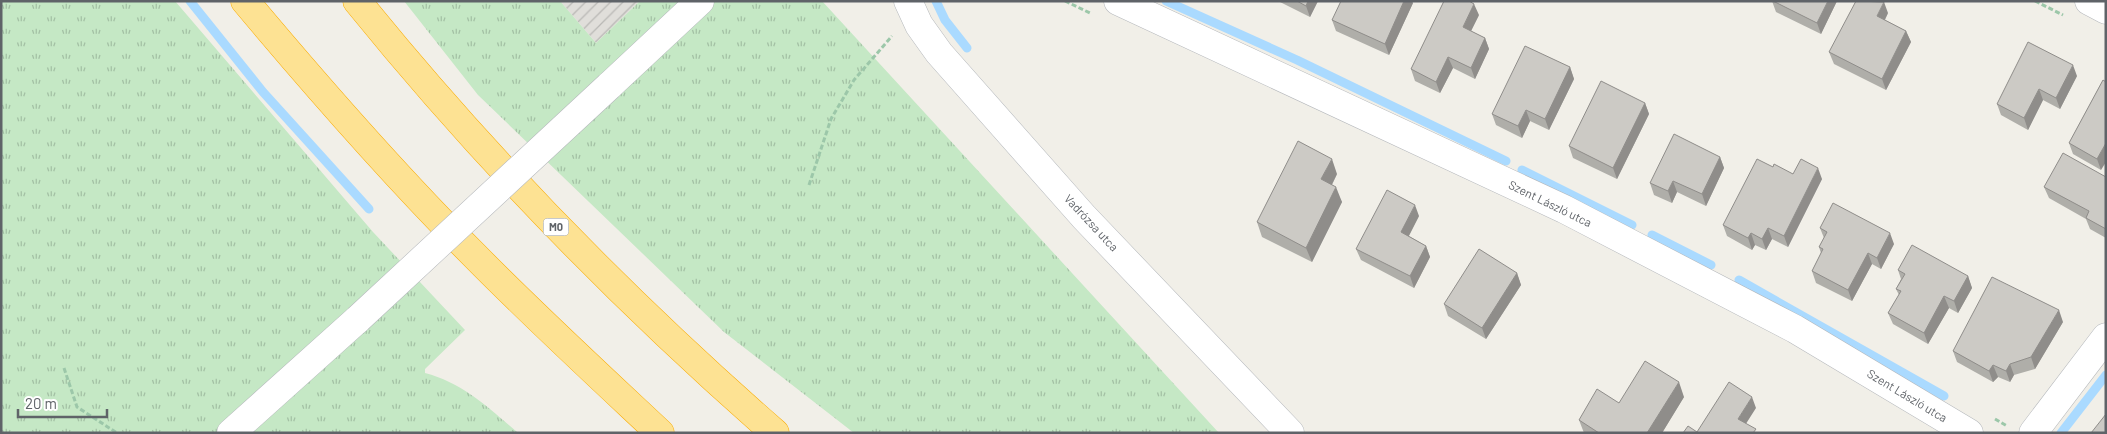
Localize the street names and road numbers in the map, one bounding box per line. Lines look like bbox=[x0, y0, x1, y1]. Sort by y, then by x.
street label: Szent László utca bbox=[1507, 177, 1594, 229]
street label: Vadrózsa utca bbox=[1062, 191, 1122, 254]
road number: M0 bbox=[544, 218, 568, 236]
street label: Szent László utca bbox=[1865, 366, 1950, 424]

